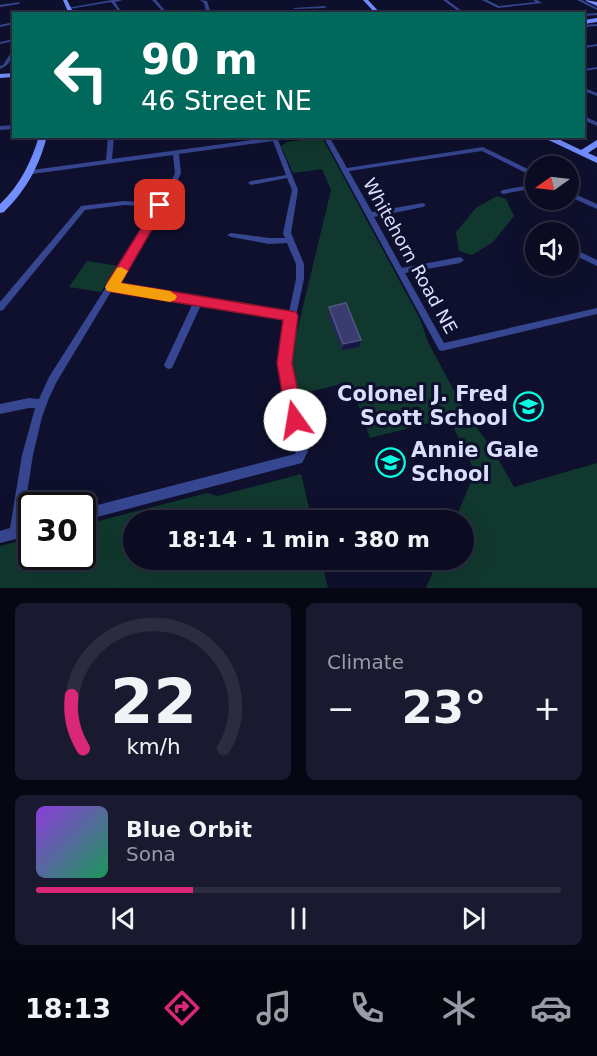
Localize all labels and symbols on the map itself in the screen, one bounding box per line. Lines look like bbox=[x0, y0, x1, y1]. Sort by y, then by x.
north arrow bbox=[525, 156, 579, 210]
street label: Whitehorn Road NE bbox=[359, 174, 462, 337]
pin bbox=[134, 179, 185, 230]
place label: Colonel J. Fred Scott School bbox=[337, 382, 508, 430]
position arrow bbox=[263, 388, 327, 452]
school or university icon: Colonel J. Fred Scott School bbox=[513, 390, 545, 422]
place label: Annie Gale School bbox=[411, 438, 539, 486]
school or university icon: Annie Gale School bbox=[374, 446, 406, 478]
speed limit sign: 30 bbox=[18, 492, 96, 570]

